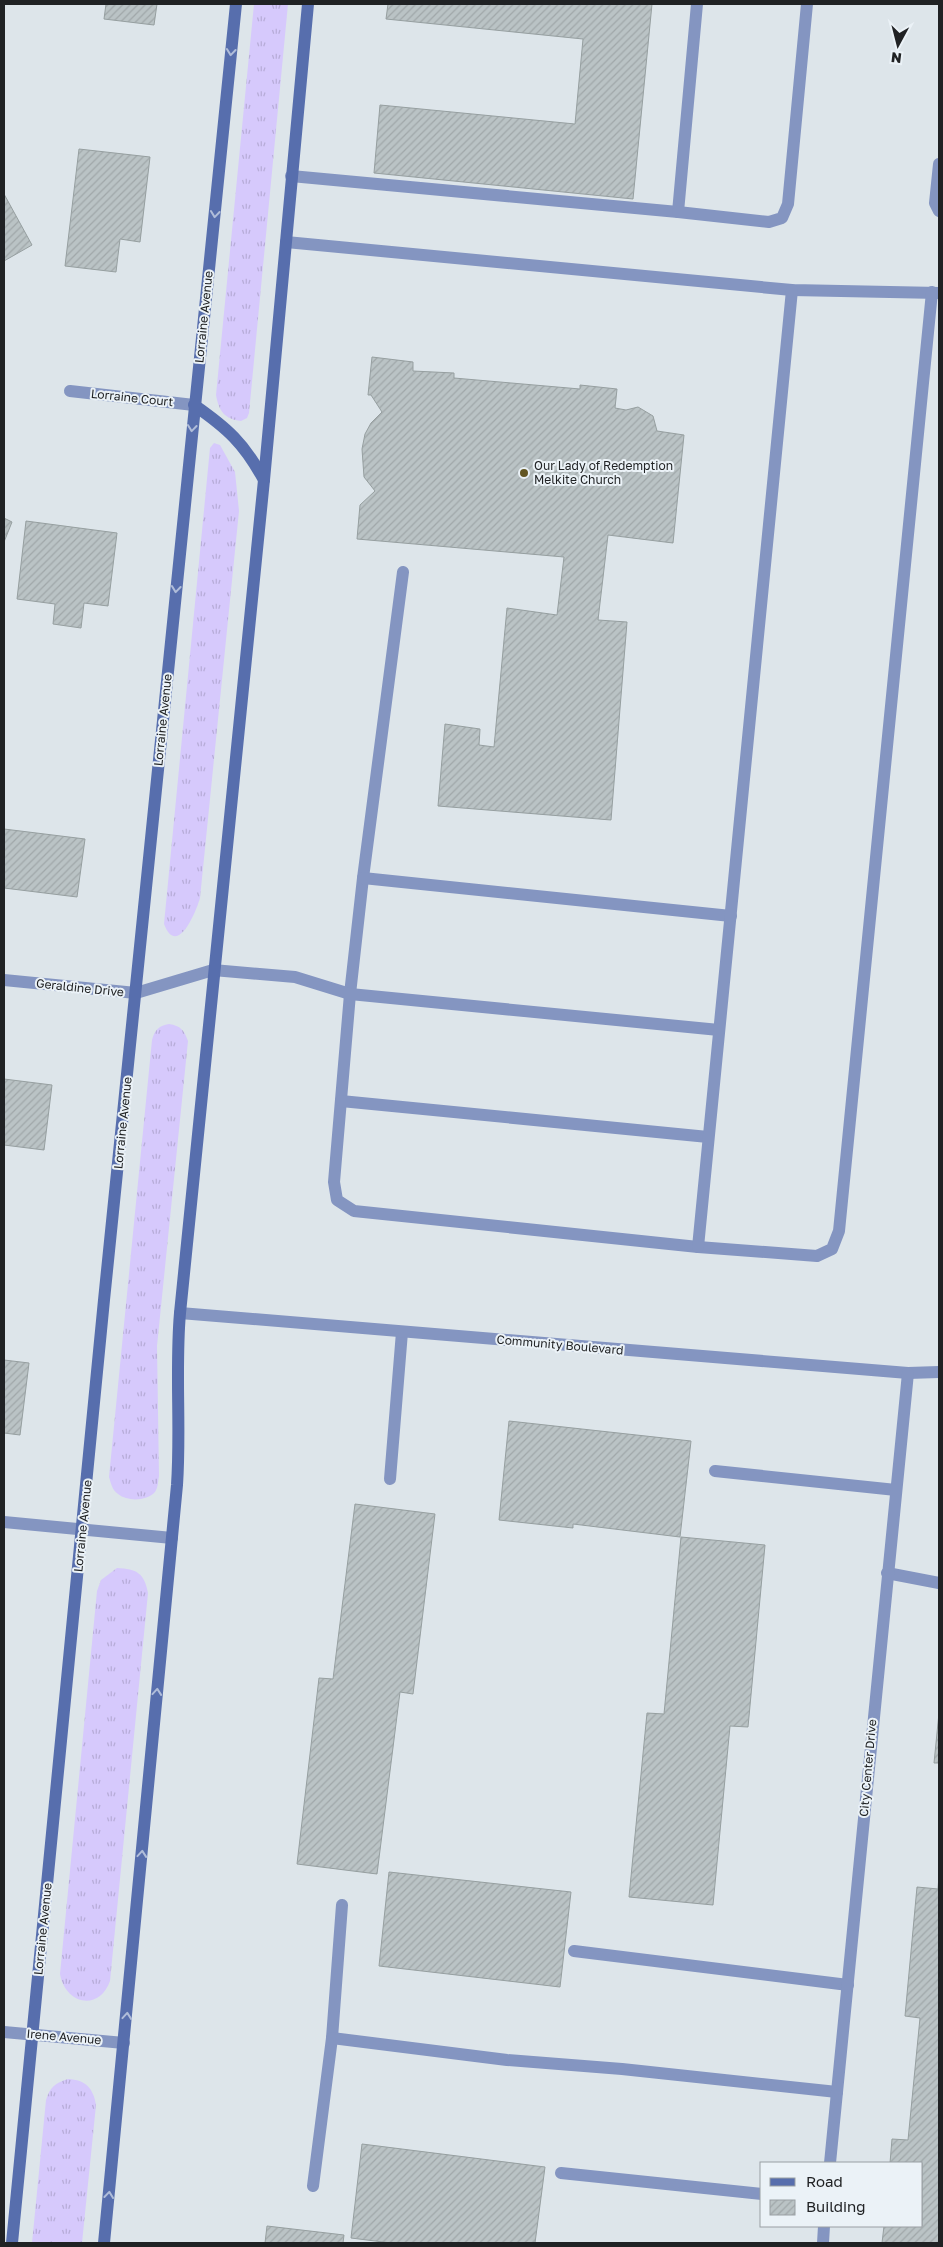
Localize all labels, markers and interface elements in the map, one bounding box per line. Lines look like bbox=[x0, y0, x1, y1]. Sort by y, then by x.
north arrow bbox=[873, 20, 923, 70]
one-way arrow bbox=[226, 49, 237, 57]
text: N bbox=[890, 49, 903, 67]
one-way arrow bbox=[210, 210, 221, 218]
street label: Lorraine Avenue bbox=[191, 270, 216, 364]
street label: Lorraine Court bbox=[90, 386, 174, 409]
one-way arrow bbox=[187, 424, 198, 432]
place label: Our Lady of Redemption Melkite Church bbox=[534, 458, 673, 487]
marker: Our Lady of Redemption Melkite Church bbox=[518, 467, 530, 479]
one-way arrow bbox=[171, 586, 182, 594]
street label: Lorraine Avenue bbox=[150, 673, 175, 767]
street label: Geraldine Drive bbox=[35, 975, 125, 1000]
street label: Lorraine Avenue bbox=[110, 1076, 135, 1170]
street label: Community Boulevard bbox=[496, 1331, 624, 1358]
street label: Lorraine Avenue bbox=[70, 1479, 95, 1573]
one-way arrow bbox=[152, 1688, 163, 1696]
street label: City Center Drive bbox=[856, 1719, 879, 1817]
one-way arrow bbox=[136, 1850, 147, 1858]
street label: Lorraine Avenue bbox=[30, 1882, 55, 1976]
one-way arrow bbox=[121, 2011, 132, 2019]
street label: Irene Avenue bbox=[26, 2026, 102, 2047]
legend bbox=[760, 2162, 923, 2227]
text: Road bbox=[806, 2172, 843, 2190]
one-way arrow bbox=[103, 2190, 114, 2198]
text: Building bbox=[806, 2197, 866, 2215]

